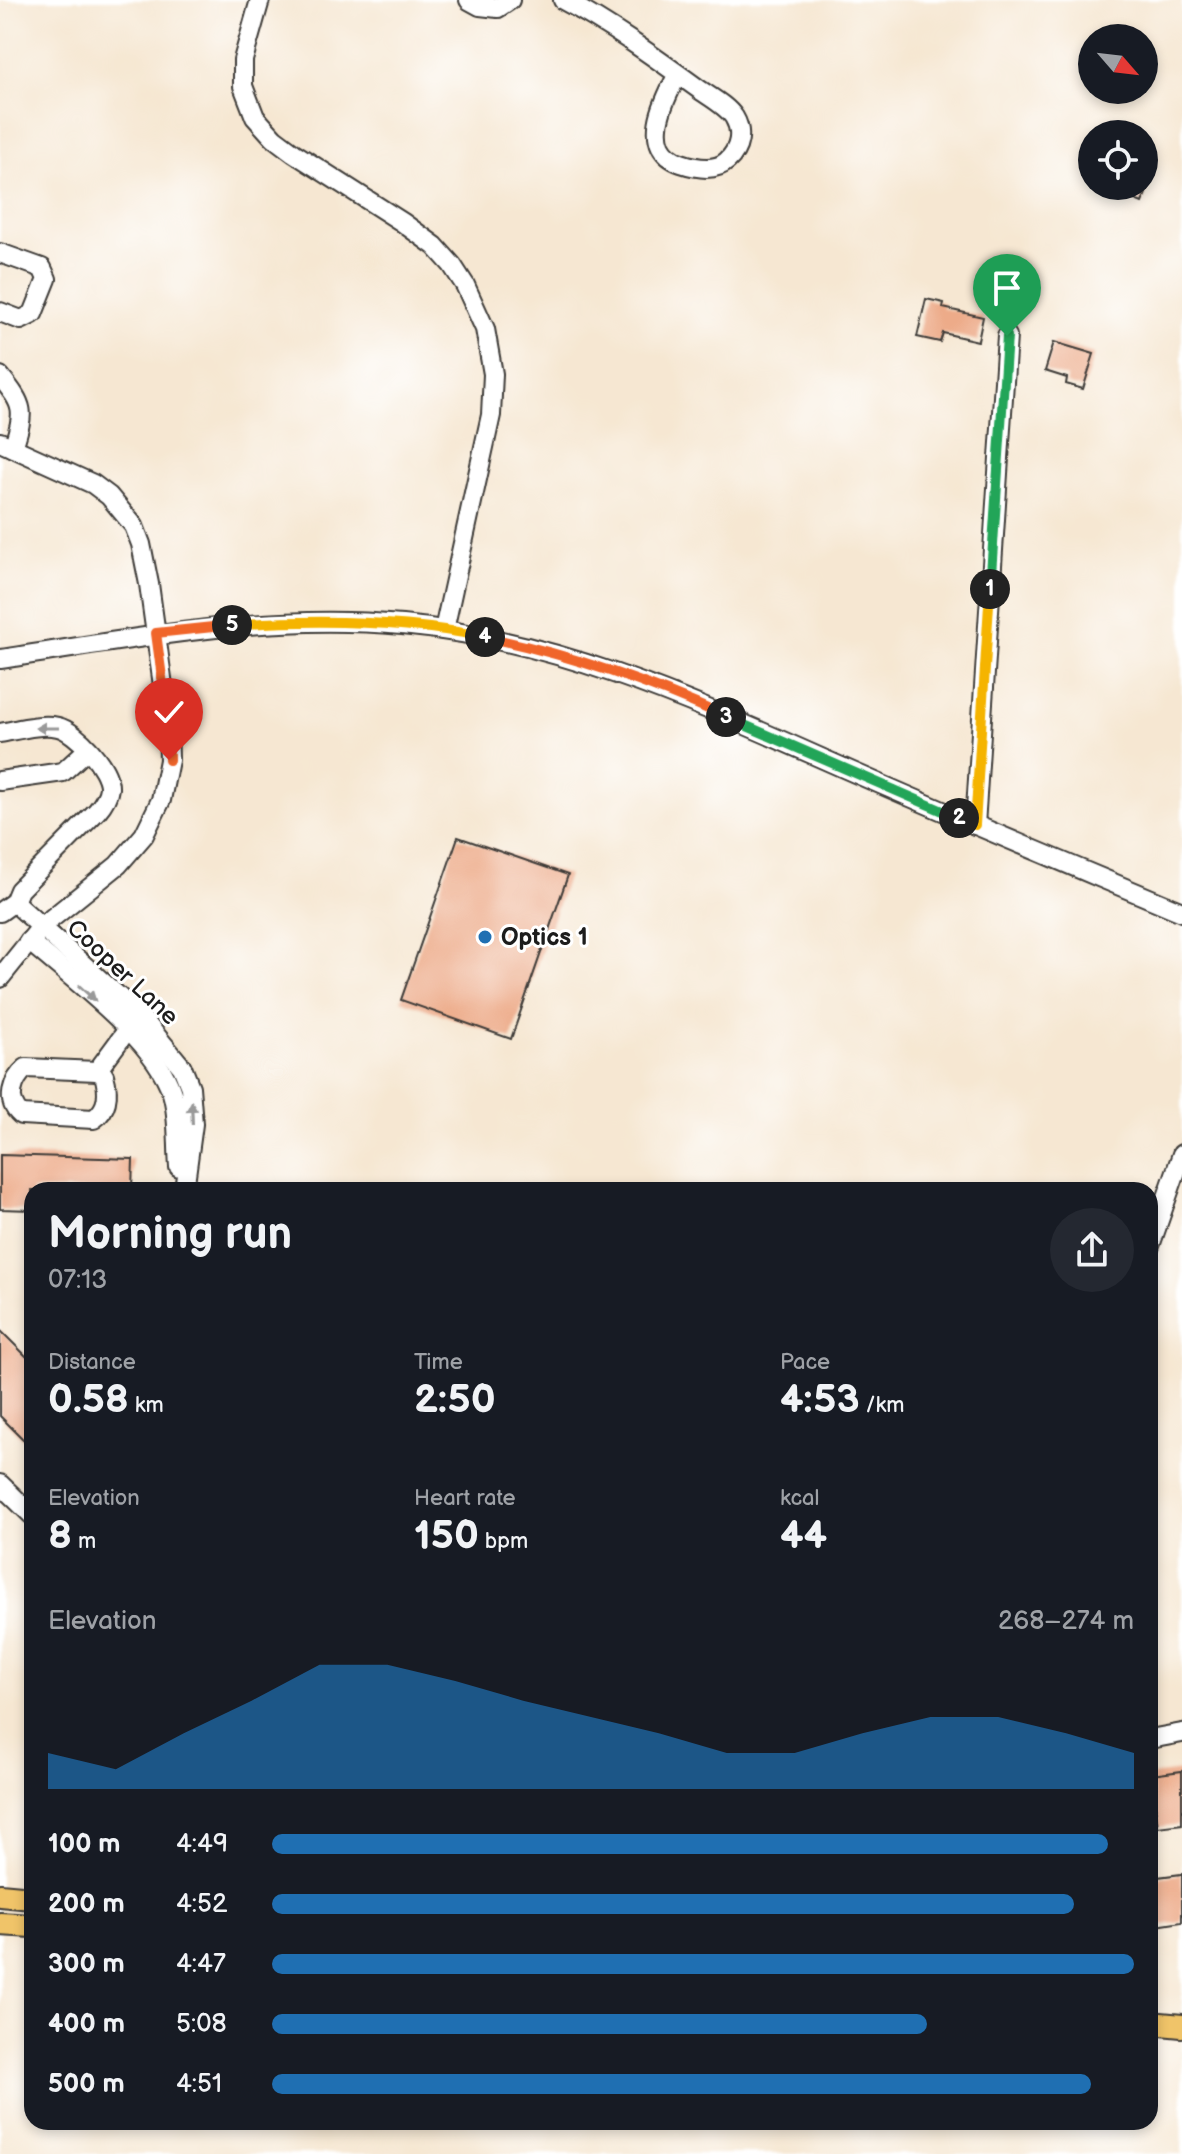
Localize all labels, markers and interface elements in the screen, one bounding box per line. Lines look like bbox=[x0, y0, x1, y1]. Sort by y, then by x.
north arrow bbox=[1078, 24, 1158, 104]
map controls bbox=[1078, 24, 1158, 200]
button: locate bbox=[1078, 120, 1158, 200]
pin bbox=[973, 254, 1041, 336]
icon: arrive bbox=[985, 266, 1029, 310]
pin: 1 bbox=[970, 569, 1010, 609]
text: 1 bbox=[985, 575, 995, 602]
pin: 5 bbox=[212, 605, 252, 645]
text: 5 bbox=[226, 611, 238, 638]
pin: 4 bbox=[465, 617, 505, 657]
text: 4 bbox=[479, 623, 491, 650]
pin bbox=[135, 678, 203, 760]
icon: check bbox=[147, 690, 191, 734]
pin: 3 bbox=[706, 697, 746, 737]
text: 3 bbox=[720, 703, 732, 730]
one-way arrow bbox=[34, 722, 60, 734]
pin: 2 bbox=[939, 798, 979, 838]
text: 2 bbox=[952, 804, 966, 831]
street label: Cooper Lane bbox=[61, 913, 184, 1031]
place label: Optics 1 bbox=[501, 923, 588, 952]
marker: Optics 1 bbox=[476, 928, 494, 946]
one-way arrow bbox=[78, 983, 97, 1001]
one-way arrow bbox=[186, 1100, 199, 1125]
text: Morning run bbox=[48, 1208, 292, 1261]
button: share bbox=[1050, 1208, 1134, 1292]
text: 07:13 bbox=[48, 1265, 107, 1296]
text: Distance bbox=[48, 1349, 136, 1376]
text: Time bbox=[414, 1349, 463, 1376]
text: Pace bbox=[780, 1349, 830, 1376]
text: 0.58 bbox=[48, 1376, 129, 1424]
text: 2:50 bbox=[414, 1376, 496, 1424]
text: 4:53 bbox=[780, 1376, 860, 1424]
text: km bbox=[129, 1392, 164, 1419]
text: /km bbox=[860, 1392, 904, 1419]
text: Elevation bbox=[48, 1485, 140, 1512]
text: Heart rate bbox=[414, 1485, 516, 1512]
text: kcal bbox=[780, 1485, 819, 1512]
text: 8 bbox=[48, 1512, 72, 1560]
text: 150 bbox=[414, 1512, 479, 1560]
text: 44 bbox=[780, 1512, 827, 1560]
text: m bbox=[72, 1528, 96, 1555]
text: bpm bbox=[479, 1528, 528, 1555]
text: Elevation bbox=[48, 1606, 156, 1637]
text: 268–274 m bbox=[998, 1606, 1134, 1637]
text: 100 m bbox=[48, 1829, 121, 1860]
text: 4:49 bbox=[176, 1829, 228, 1860]
text: 200 m bbox=[48, 1889, 125, 1920]
text: 4:52 bbox=[176, 1889, 227, 1920]
text: 300 m bbox=[48, 1949, 125, 1980]
text: 4:47 bbox=[176, 1949, 226, 1980]
text: 400 m bbox=[48, 2009, 125, 2040]
text: 5:08 bbox=[176, 2009, 227, 2040]
text: 500 m bbox=[48, 2069, 125, 2100]
text: 4:51 bbox=[176, 2069, 222, 2100]

